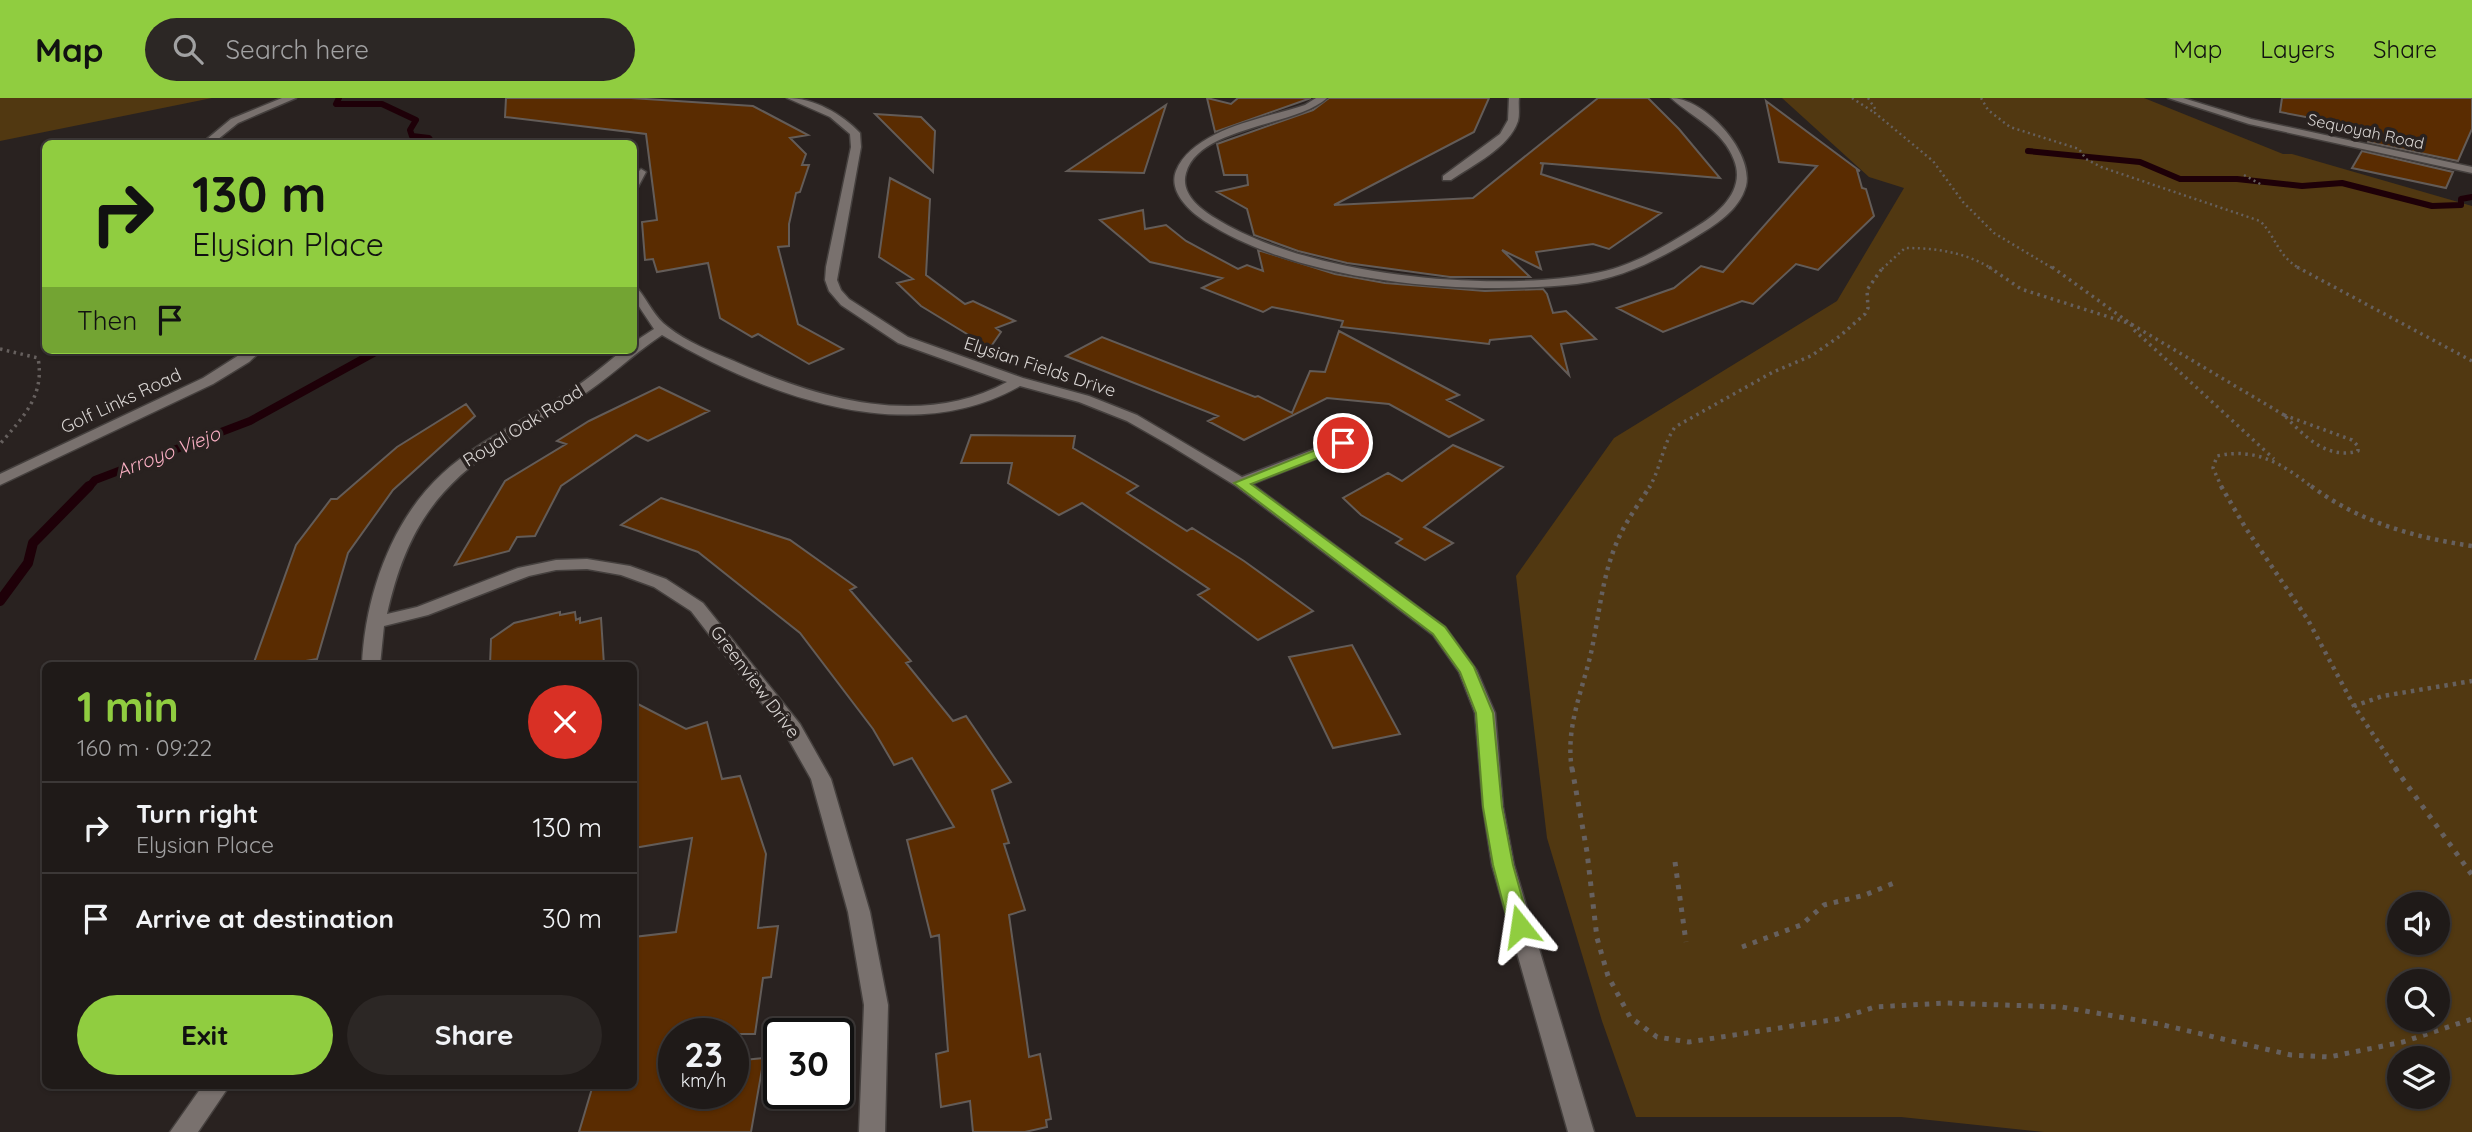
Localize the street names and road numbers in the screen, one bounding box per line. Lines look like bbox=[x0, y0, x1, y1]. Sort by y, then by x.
street label: Sequoyah Road bbox=[2306, 109, 2426, 153]
street label: Elysian Fields Drive bbox=[961, 331, 1119, 402]
street label: Golf Links Road bbox=[57, 363, 185, 439]
street label: Royal Oak Road bbox=[459, 380, 587, 472]
street label: Greenview Drive bbox=[706, 621, 805, 743]

